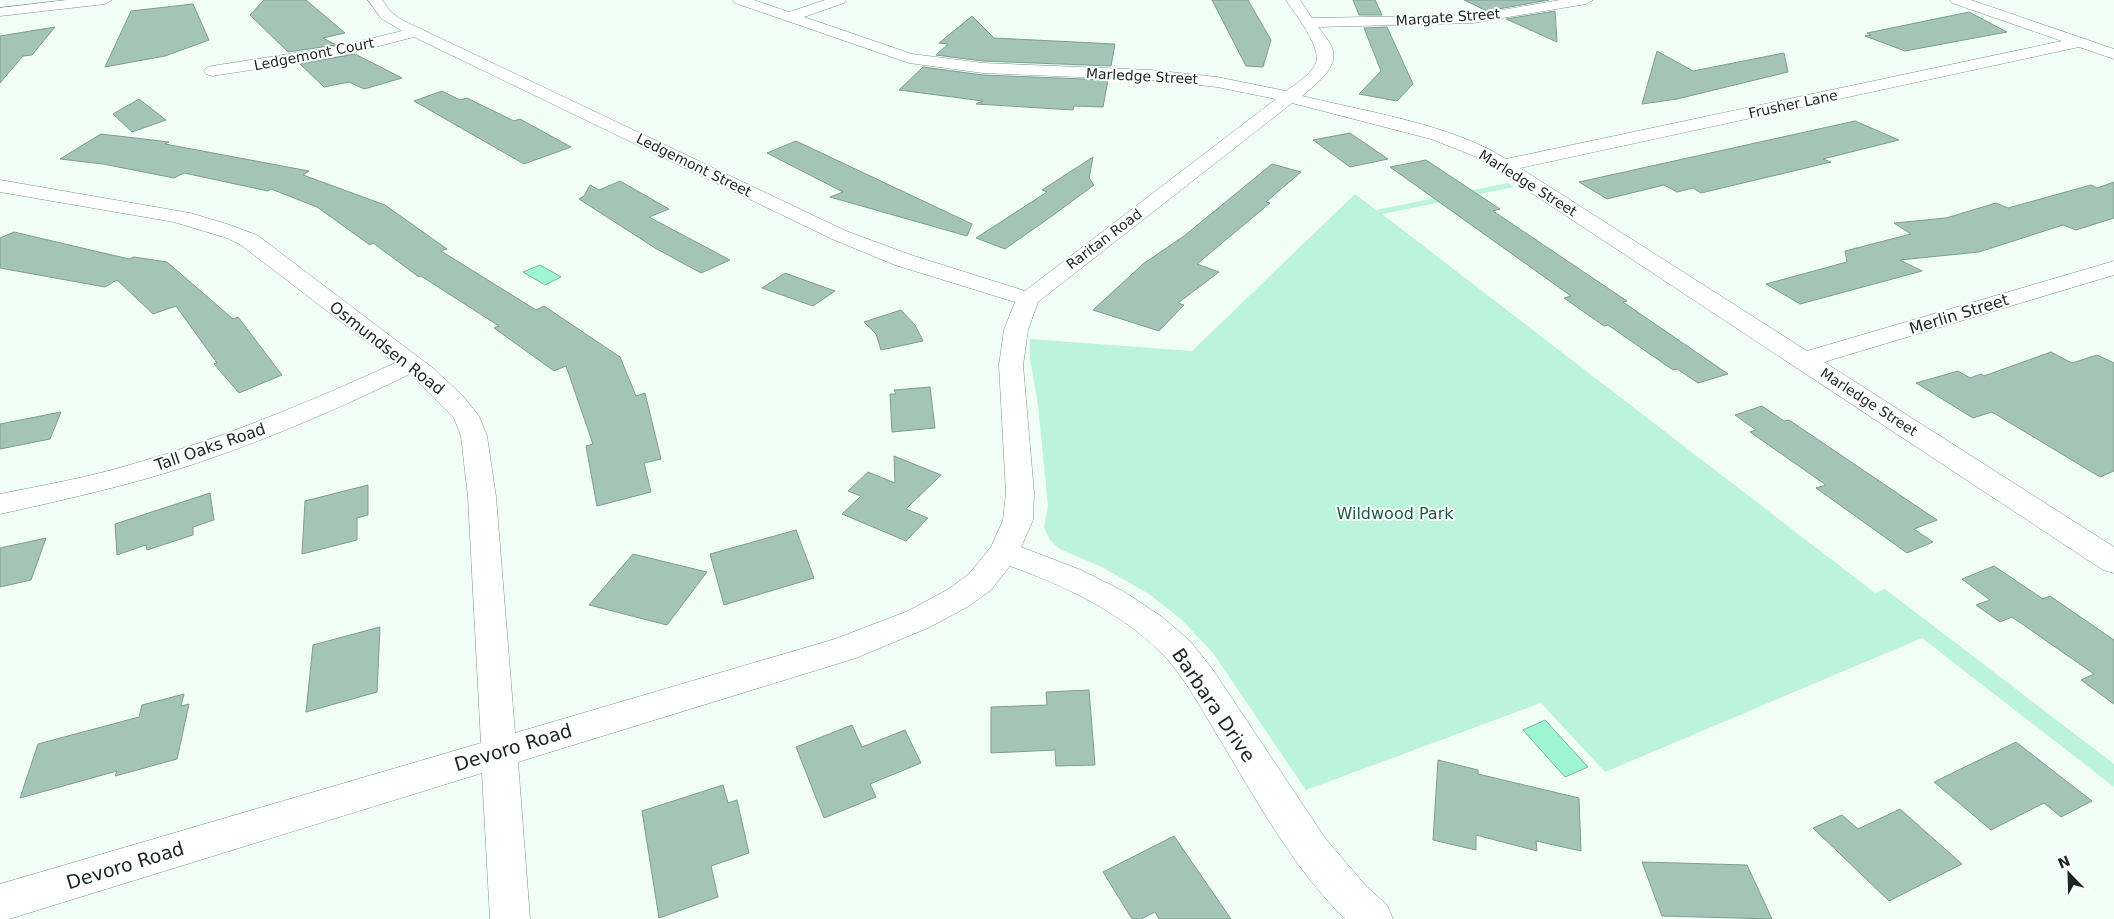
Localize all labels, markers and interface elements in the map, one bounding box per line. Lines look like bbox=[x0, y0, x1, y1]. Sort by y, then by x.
street label: Margate Street bbox=[1395, 5, 1501, 29]
street label: Ledgemont Court bbox=[253, 34, 376, 73]
street label: Marledge Street bbox=[1086, 65, 1199, 87]
street label: Frusher Lane bbox=[1747, 87, 1839, 121]
street label: Ledgemont Street bbox=[634, 130, 755, 200]
street label: Marledge Street bbox=[1476, 146, 1580, 220]
street label: Raritan Road bbox=[1063, 205, 1145, 273]
street label: Merlin Street bbox=[1907, 290, 2011, 338]
street label: Osmundsen Road bbox=[326, 297, 448, 399]
street label: Marledge Street bbox=[1818, 365, 1921, 440]
street label: Tall Oaks Road bbox=[151, 419, 268, 475]
park label: Wildwood Park bbox=[1337, 504, 1454, 523]
street label: Barbara Drive bbox=[1168, 644, 1260, 766]
street label: Devoro Road bbox=[451, 719, 575, 775]
street label: Devoro Road bbox=[63, 837, 187, 893]
north arrow bbox=[2044, 849, 2094, 899]
text: N bbox=[2055, 852, 2072, 872]

